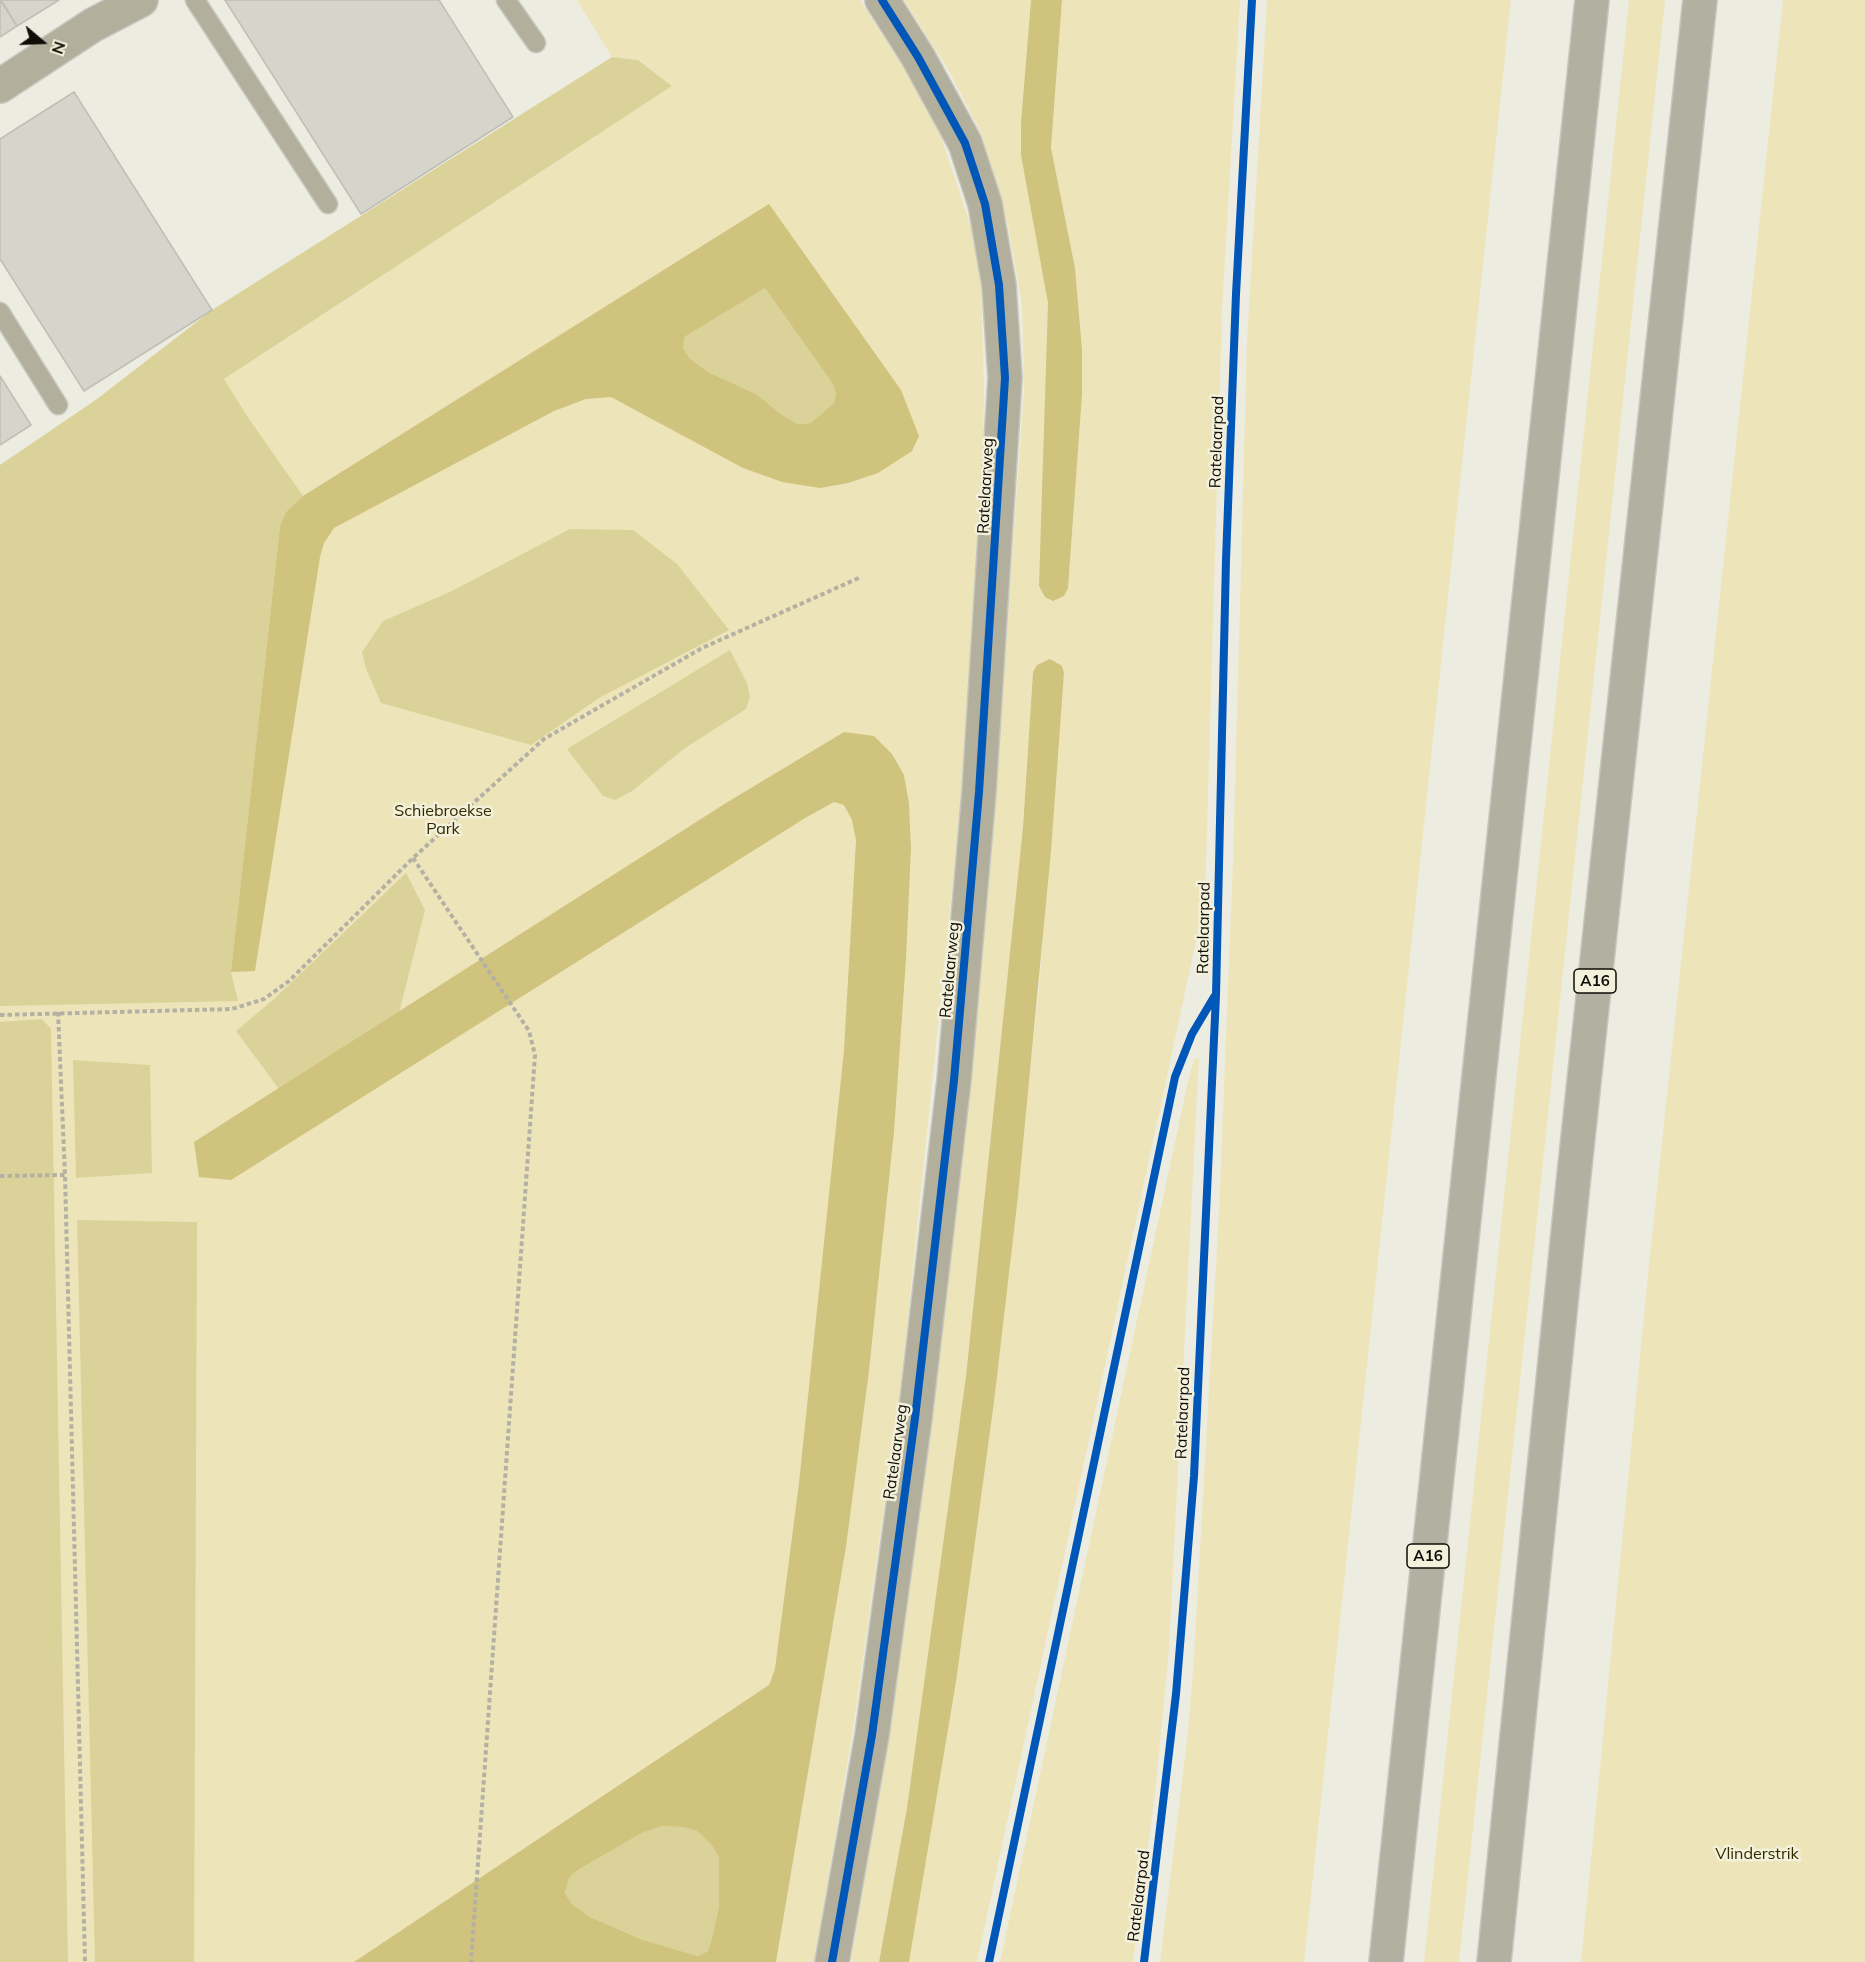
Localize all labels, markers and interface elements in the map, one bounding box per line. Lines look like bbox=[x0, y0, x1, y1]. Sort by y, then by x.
north arrow bbox=[12, 12, 72, 72]
text: N bbox=[48, 39, 70, 57]
street label: Ratelaarpad bbox=[1206, 395, 1228, 489]
street label: Ratelaarweg bbox=[974, 437, 998, 535]
park label: Schiebroekse Park bbox=[394, 801, 492, 839]
street label: Ratelaarpad bbox=[1194, 882, 1214, 974]
street label: Ratelaarweg bbox=[936, 921, 964, 1019]
road number: A16 bbox=[1574, 969, 1616, 993]
street label: Ratelaarpad bbox=[1172, 1366, 1194, 1460]
street label: Ratelaarweg bbox=[880, 1403, 912, 1501]
road number: A16 bbox=[1407, 1544, 1449, 1568]
park label: Vlinderstrik bbox=[1715, 1844, 1799, 1864]
street label: Ratelaarpad bbox=[1124, 1849, 1154, 1943]

